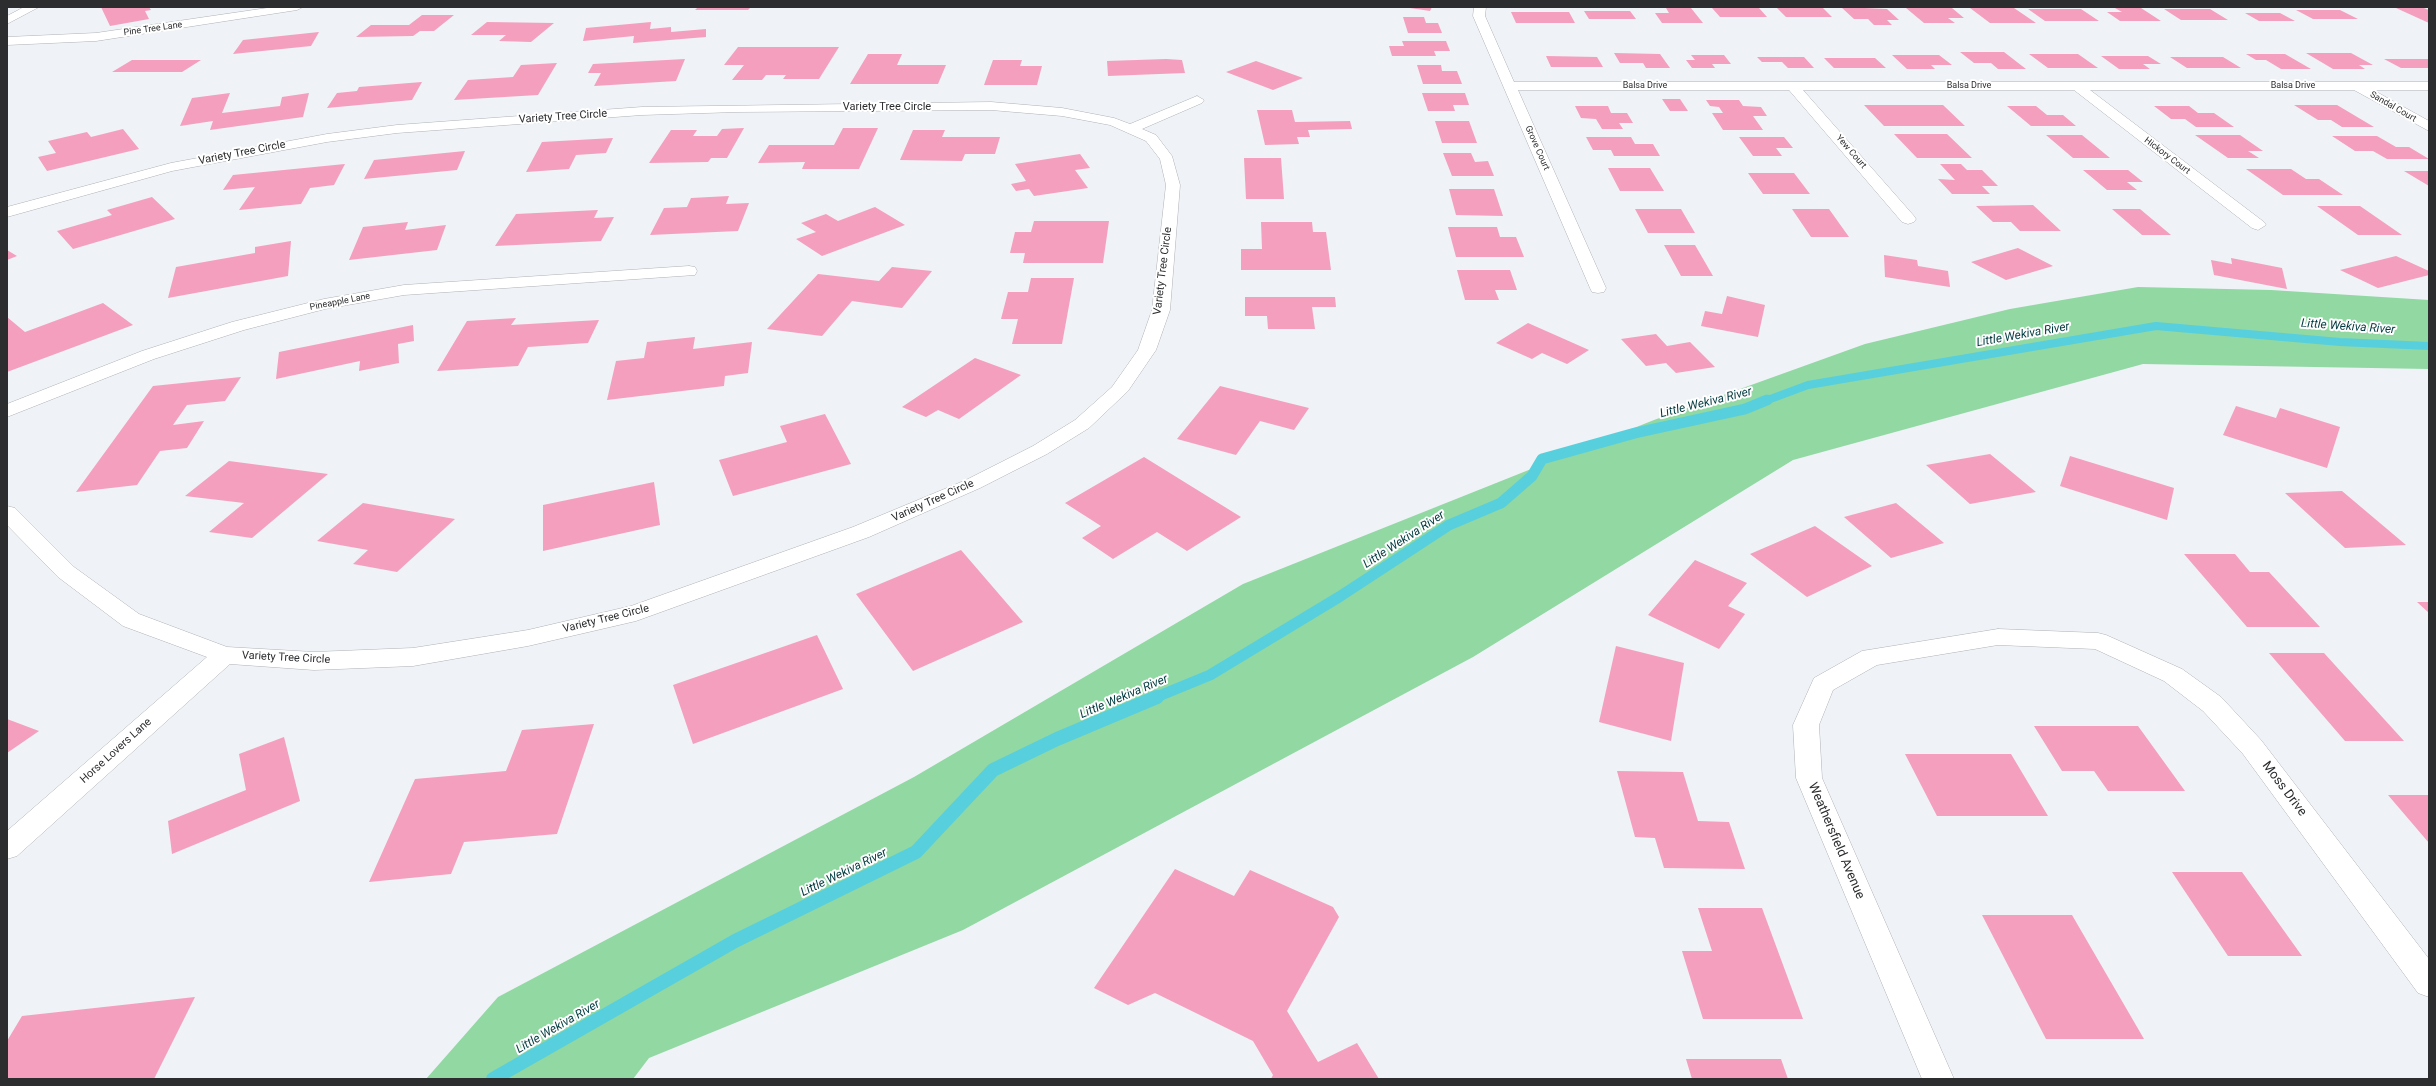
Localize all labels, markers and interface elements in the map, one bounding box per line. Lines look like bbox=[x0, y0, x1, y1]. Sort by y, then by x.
street label: Pine Tree Lane bbox=[123, 20, 183, 38]
street label: Balsa Drive bbox=[1623, 81, 1667, 91]
street label: Balsa Drive bbox=[1947, 81, 1991, 91]
street label: Balsa Drive bbox=[2271, 81, 2315, 91]
street label: Sandal Court bbox=[2368, 89, 2418, 125]
street label: Variety Tree Circle bbox=[843, 100, 931, 114]
street label: Variety Tree Circle bbox=[518, 107, 608, 127]
street label: Grove Court bbox=[1522, 124, 1552, 172]
street label: Yew Court bbox=[1833, 133, 1869, 171]
street label: Hickory Court bbox=[2142, 135, 2192, 177]
street label: Variety Tree Circle bbox=[197, 138, 287, 168]
street label: Variety Tree Circle bbox=[1151, 226, 1175, 316]
street label: Pineapple Lane bbox=[309, 291, 371, 313]
water label: Little Wekiva River bbox=[2301, 317, 2395, 337]
water label: Little Wekiva River bbox=[1975, 320, 2071, 350]
water label: Little Wekiva River bbox=[1659, 385, 1753, 421]
street label: Variety Tree Circle bbox=[890, 477, 976, 525]
water label: Little Wekiva River bbox=[1361, 508, 1447, 572]
street label: Variety Tree Circle bbox=[562, 602, 650, 636]
street label: Variety Tree Circle bbox=[242, 649, 330, 667]
water label: Little Wekiva River bbox=[1078, 672, 1170, 722]
street label: Horse Lovers Lane bbox=[78, 716, 154, 786]
street label: Moss Drive bbox=[2258, 759, 2310, 819]
street label: Weathersfield Avenue bbox=[1804, 780, 1868, 902]
water label: Little Wekiva River bbox=[799, 846, 889, 900]
water label: Little Wekiva River bbox=[514, 997, 602, 1057]

